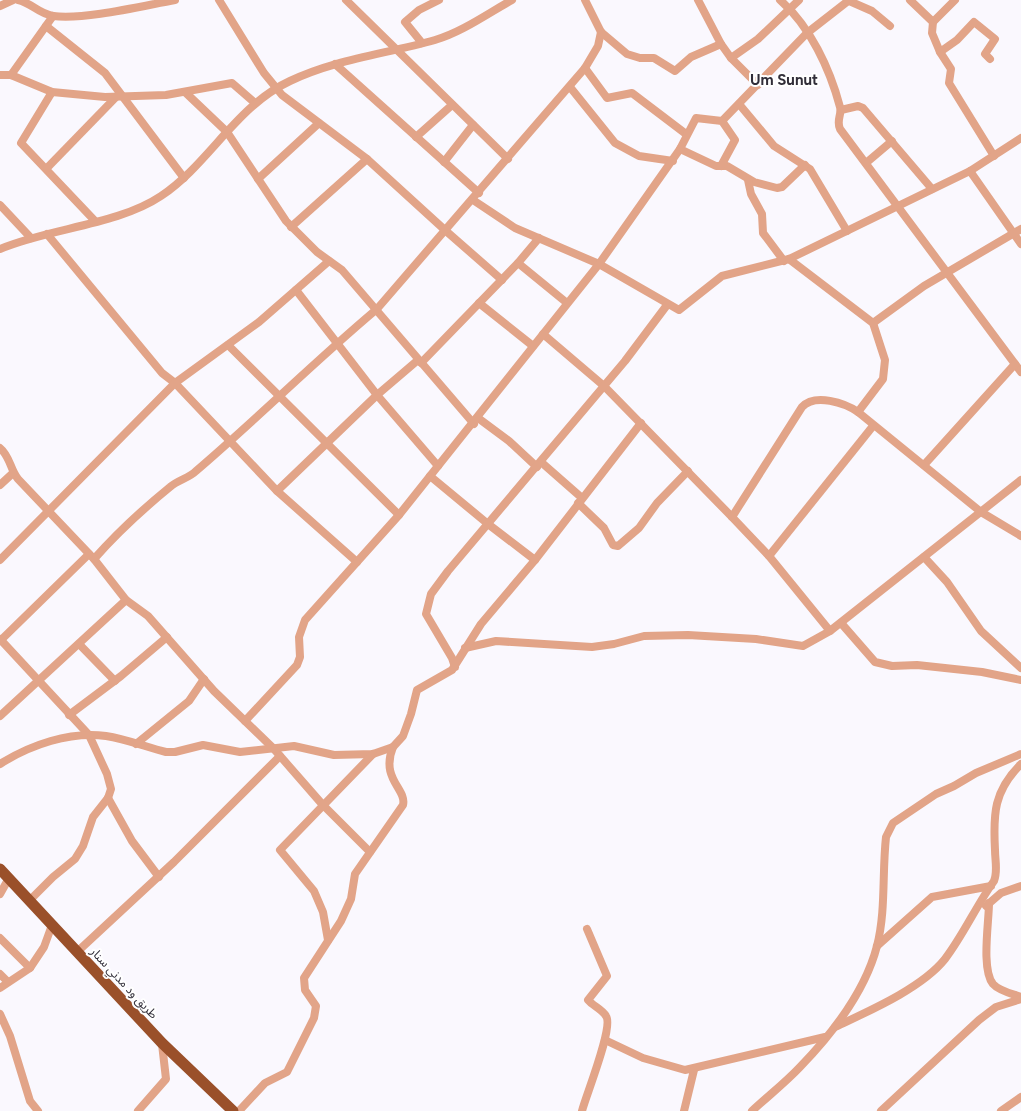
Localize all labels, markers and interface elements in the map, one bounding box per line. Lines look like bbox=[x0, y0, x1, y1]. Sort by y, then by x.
district label: Um Sunut bbox=[750, 71, 818, 89]
street label: طريق ود مدني سنار bbox=[85, 944, 160, 1023]

